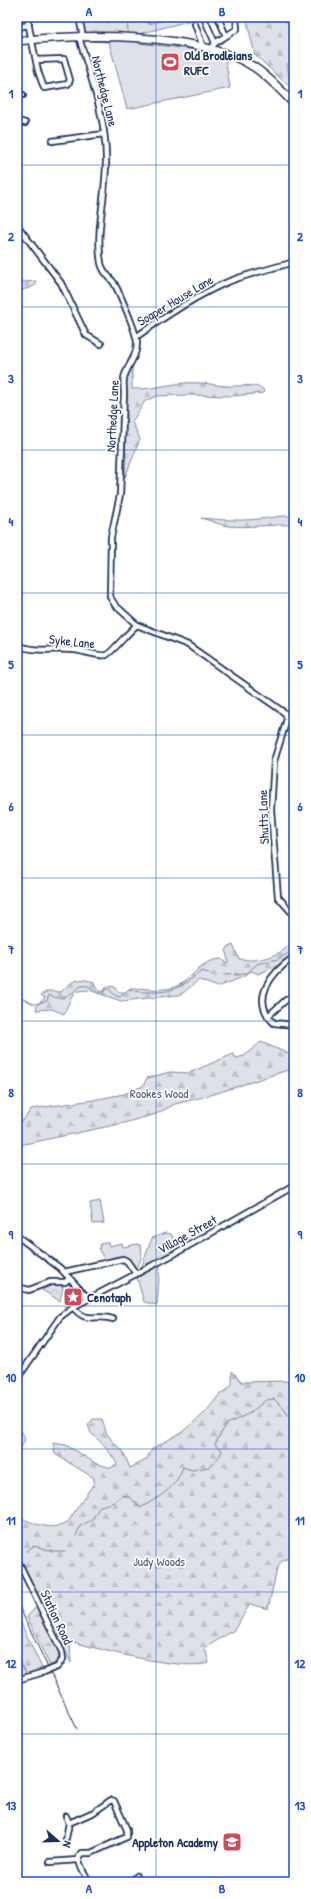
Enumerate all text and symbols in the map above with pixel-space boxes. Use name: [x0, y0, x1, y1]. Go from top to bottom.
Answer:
text: A: [86, 2, 93, 20]
text: B: [219, 2, 226, 20]
place label: Old Brodleians RUFC: [184, 46, 252, 79]
sports icon: Old Brodleians RUFC: [159, 51, 181, 73]
street label: Northedge Lane: [88, 54, 122, 128]
text: 1: [9, 84, 14, 102]
text: 1: [298, 84, 303, 102]
text: 2: [8, 227, 15, 245]
text: 2: [297, 227, 304, 245]
street label: Soaper House Lane: [134, 270, 216, 330]
text: 3: [8, 369, 14, 387]
text: 3: [297, 369, 303, 387]
street label: Northedge Lane: [101, 379, 123, 453]
text: 4: [9, 512, 14, 530]
text: 4: [298, 512, 303, 530]
street label: Syke Lane: [48, 630, 96, 652]
text: 5: [8, 655, 14, 673]
text: 5: [297, 655, 303, 673]
street label: Shutts Lane: [253, 789, 273, 845]
text: 6: [8, 797, 14, 815]
text: 6: [297, 797, 303, 815]
text: 7: [7, 940, 15, 958]
text: 7: [296, 940, 304, 958]
text: 8: [8, 1083, 14, 1101]
text: 8: [297, 1083, 303, 1101]
park label: Rookes Wood: [130, 1084, 188, 1102]
street label: Village Street: [154, 1210, 220, 1258]
text: 9: [9, 1225, 14, 1243]
text: 9: [298, 1225, 303, 1243]
place icon: Cenotaph: [62, 1286, 84, 1308]
place label: Cenotaph: [87, 1288, 132, 1307]
text: 10: [6, 1368, 16, 1386]
text: 10: [295, 1368, 305, 1386]
text: 11: [6, 1511, 16, 1529]
text: 11: [295, 1511, 305, 1529]
park label: Judy Woods: [133, 1552, 185, 1570]
street label: Station Road: [37, 1587, 77, 1647]
text: 12: [6, 1654, 17, 1672]
text: 12: [295, 1654, 306, 1672]
text: 13: [6, 1796, 16, 1814]
text: 13: [295, 1796, 305, 1814]
north arrow: [38, 1821, 78, 1861]
school or university icon: Appleton Academy: [221, 1831, 243, 1853]
place label: Appleton Academy: [132, 1833, 218, 1852]
text: N: [60, 1839, 75, 1850]
text: A: [86, 1879, 93, 1897]
text: B: [219, 1879, 226, 1897]

